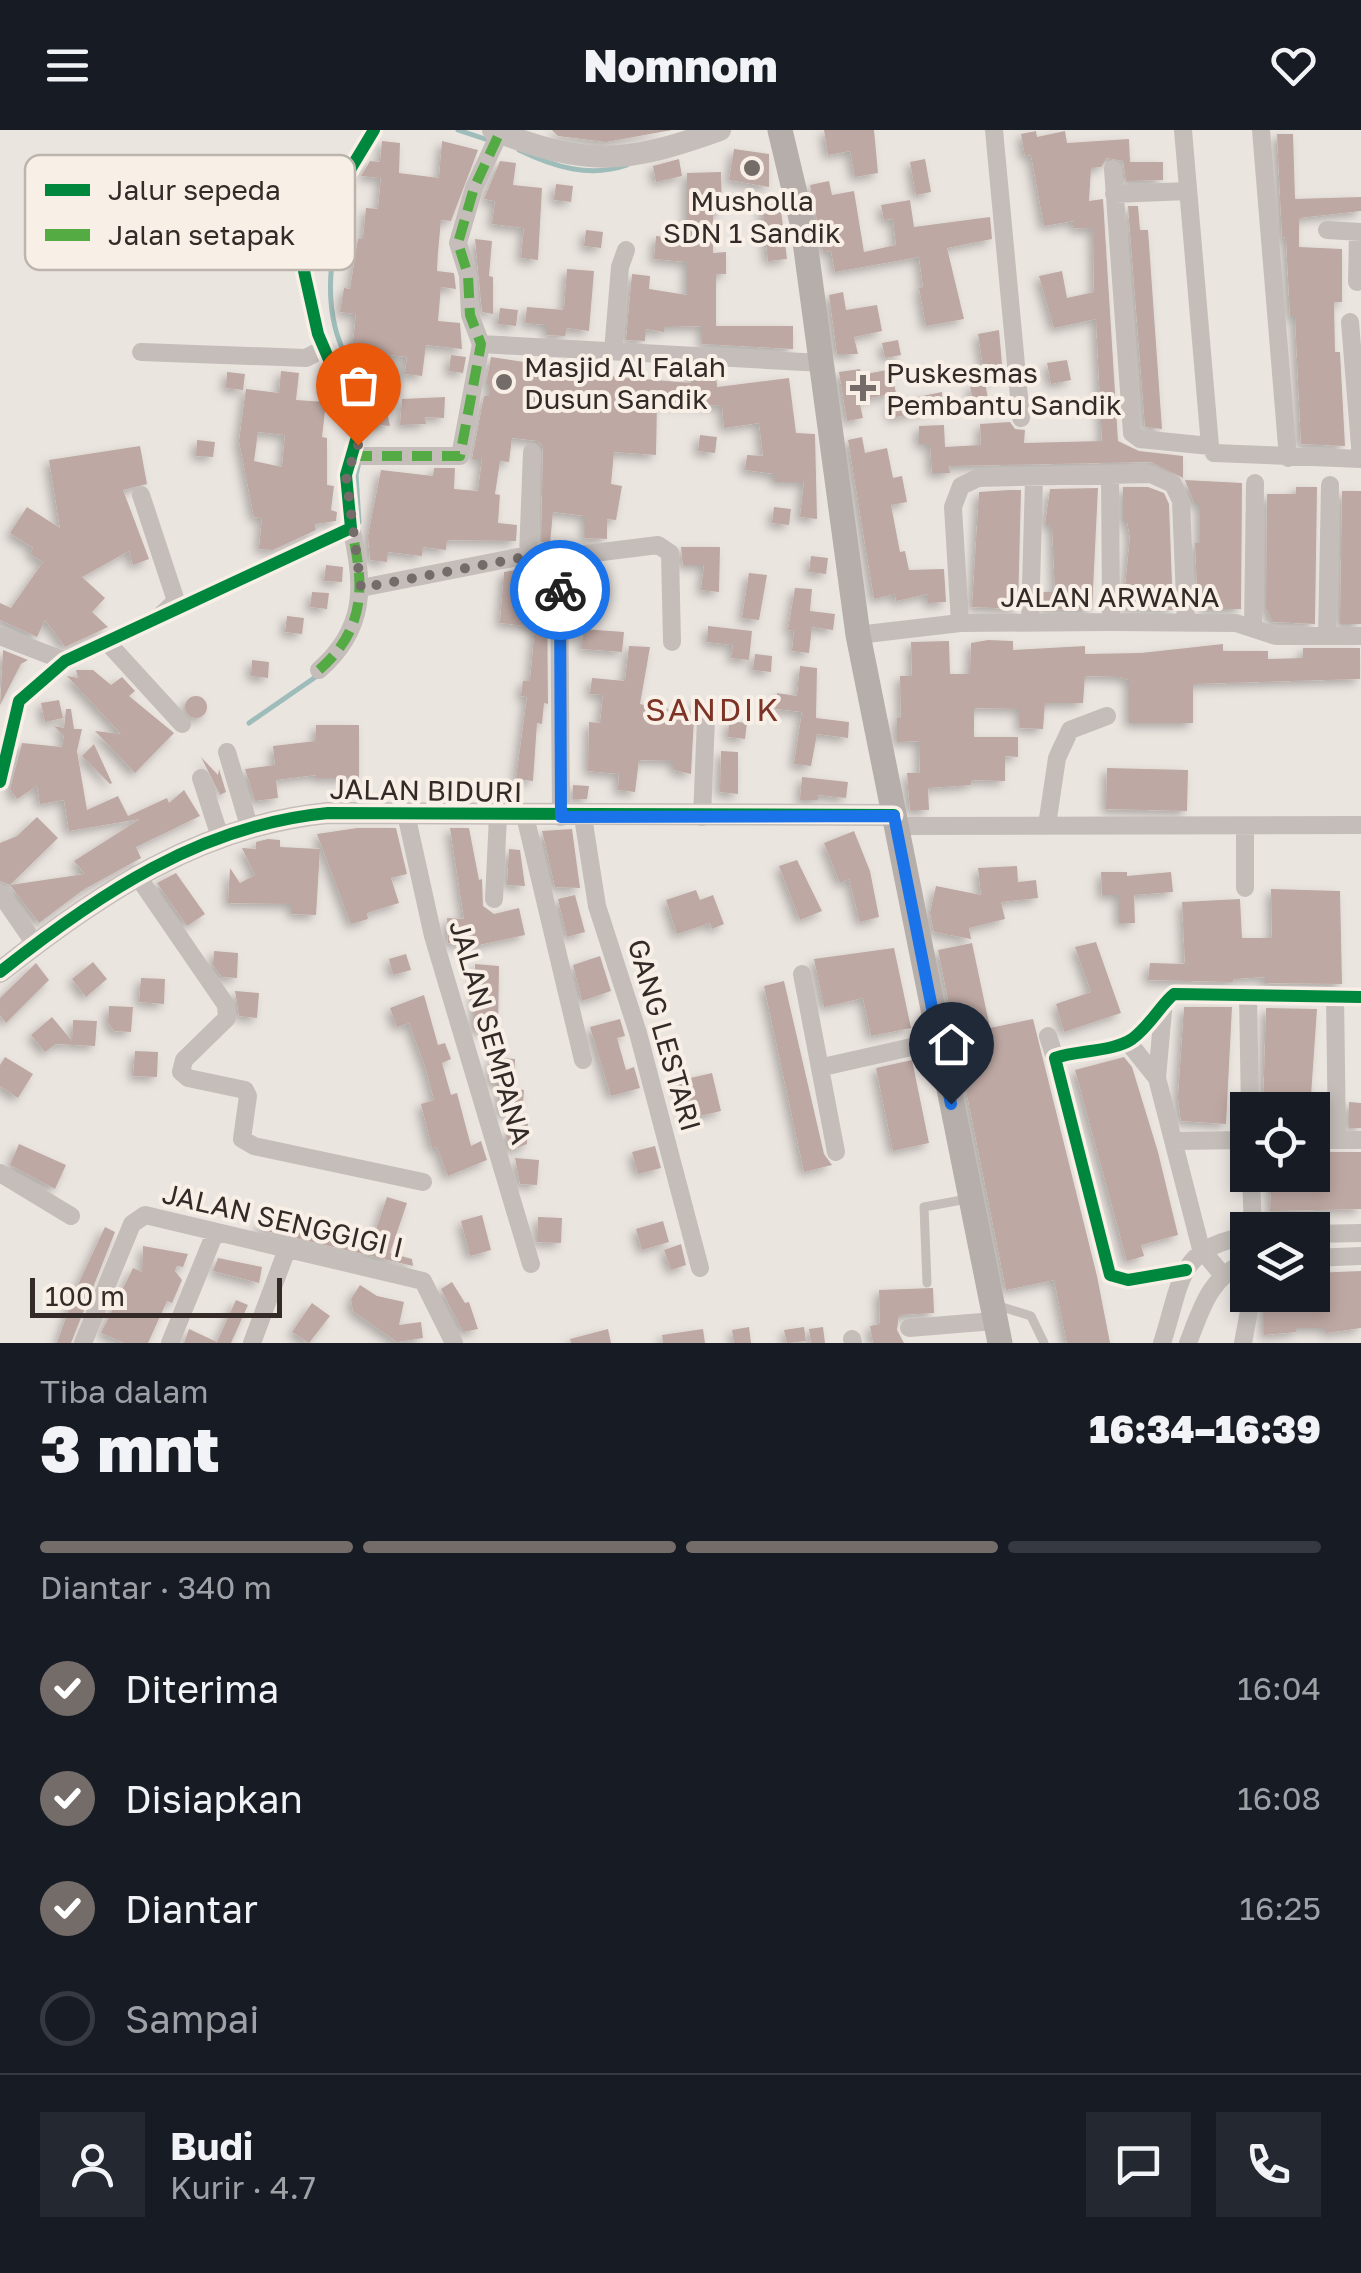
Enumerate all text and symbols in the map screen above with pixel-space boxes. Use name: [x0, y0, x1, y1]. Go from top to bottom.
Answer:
icon: menu: [40, 38, 95, 93]
text: Nomnom: [583, 38, 778, 92]
icon: heart: [1266, 38, 1321, 93]
legend: [25, 155, 355, 270]
marker: Musholla SDN 1 Sandik: [741, 157, 763, 179]
text: Jalur sepeda: [108, 173, 281, 206]
place label: Musholla SDN 1 Sandik: [663, 184, 841, 249]
text: Jalan setapak: [108, 218, 296, 251]
pin: [316, 343, 401, 446]
place label: Masjid Al Falah Dusun Sandik: [524, 350, 726, 415]
place label: Puskesmas Pembantu Sandik: [886, 356, 1122, 421]
icon: bag: [331, 358, 386, 413]
marker: Masjid Al Falah Dusun Sandik: [493, 371, 515, 393]
marker: Puskesmas Pembantu Sandik: [850, 375, 876, 401]
courier: [510, 540, 610, 640]
icon: bike: [533, 563, 588, 618]
street label: JALAN ARWANA: [1000, 580, 1220, 613]
district label: SANDIK: [645, 690, 781, 728]
street label: JALAN BIDURI: [329, 772, 523, 808]
street label: JALAN SEMPANA: [443, 916, 539, 1148]
street label: GANG LESTARI: [622, 935, 708, 1135]
pin: [909, 1002, 994, 1105]
icon: home: [924, 1017, 979, 1072]
map controls: [1230, 1092, 1330, 1312]
button: locate: [1230, 1092, 1330, 1192]
street label: JALAN SENGGIGI I: [159, 1176, 407, 1264]
button: layers: [1230, 1212, 1330, 1312]
scale bar: [30, 1273, 282, 1318]
text: 100 m: [45, 1279, 125, 1312]
text: Tiba dalam: [40, 1372, 209, 1410]
text: 16:34–16:39: [1089, 1406, 1321, 1451]
text: 3 mnt: [40, 1408, 220, 1486]
text: Diantar · 340 m: [40, 1568, 272, 1606]
icon: check: [40, 1661, 95, 1716]
text: Diterima: [125, 1666, 279, 1711]
text: 16:04: [1237, 1669, 1321, 1707]
icon: check: [40, 1771, 95, 1826]
text: Disiapkan: [125, 1776, 303, 1821]
text: 16:08: [1237, 1779, 1321, 1817]
icon: check: [40, 1881, 95, 1936]
text: Diantar: [125, 1886, 258, 1931]
text: 16:25: [1239, 1889, 1321, 1927]
text: Sampai: [125, 1996, 259, 2041]
button: person: [40, 2112, 145, 2217]
button: chat: [1086, 2112, 1191, 2217]
button: phone: [1216, 2112, 1321, 2217]
text: Budi: [170, 2123, 253, 2168]
text: Kurir · 4.7: [170, 2168, 316, 2206]

